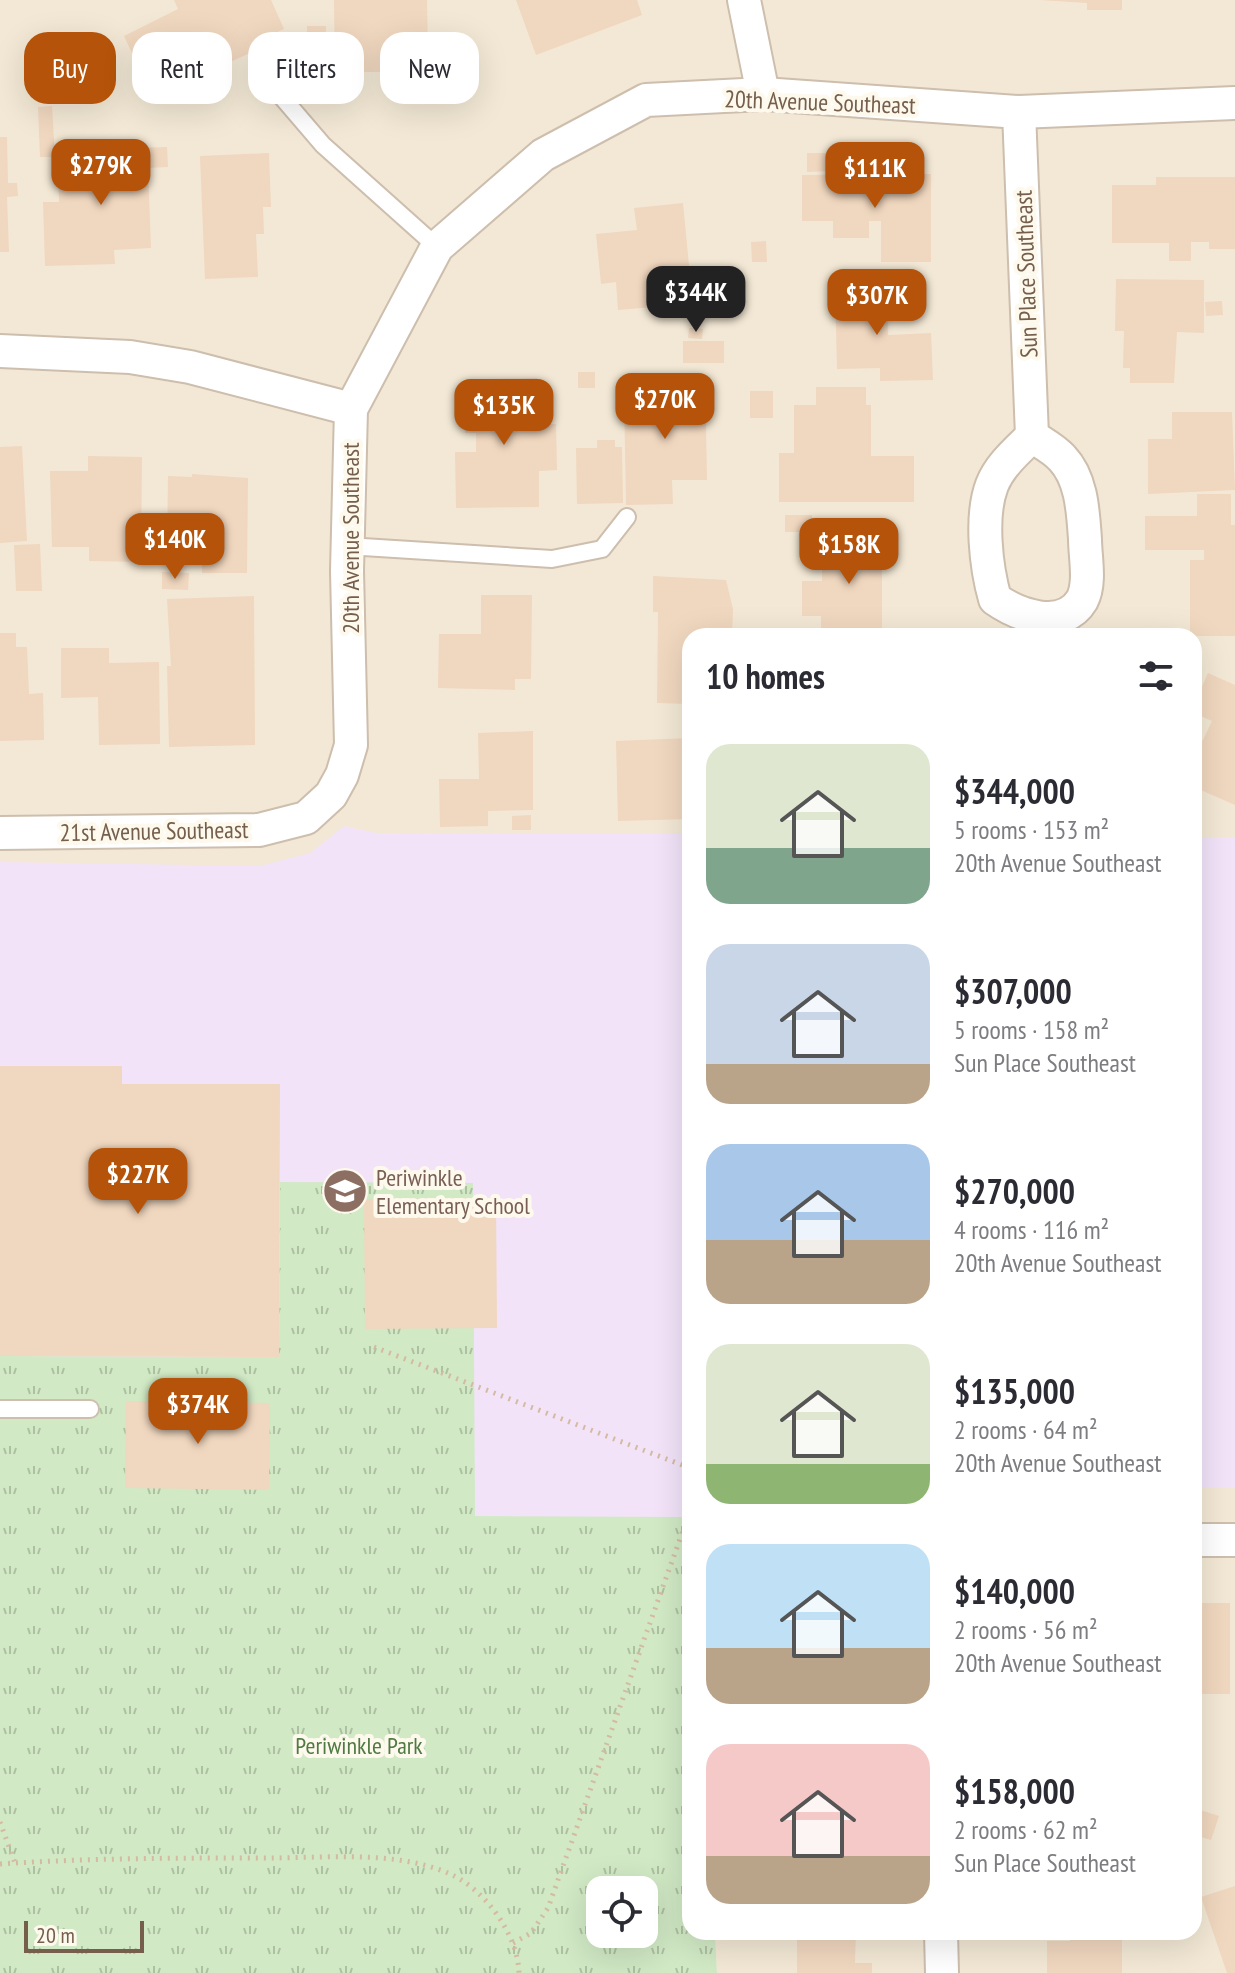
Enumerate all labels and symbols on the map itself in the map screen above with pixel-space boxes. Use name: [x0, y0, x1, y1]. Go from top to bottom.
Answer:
street label: 20th Avenue Southeast: [724, 83, 917, 121]
pin: $279K: [45, 139, 157, 207]
pin: $111K: [819, 142, 931, 210]
street label: Sun Place Southeast: [1008, 189, 1044, 358]
pin: $344K: [640, 266, 752, 334]
pin: $307K: [821, 269, 933, 337]
pin: $270K: [609, 373, 721, 441]
pin: $135K: [448, 379, 560, 447]
street label: 20th Avenue Southeast: [335, 442, 366, 634]
pin: $140K: [119, 513, 231, 581]
pin: $158K: [793, 518, 905, 586]
street label: 21st Avenue Southeast: [59, 814, 249, 848]
pin: $227K: [82, 1148, 194, 1216]
place label: Periwinkle Elementary School: [376, 1162, 530, 1221]
school or university icon: Periwinkle Elementary School: [321, 1167, 369, 1215]
pin: $374K: [142, 1378, 254, 1446]
park label: Periwinkle Park: [295, 1730, 423, 1761]
scale bar: [24, 1917, 144, 1953]

